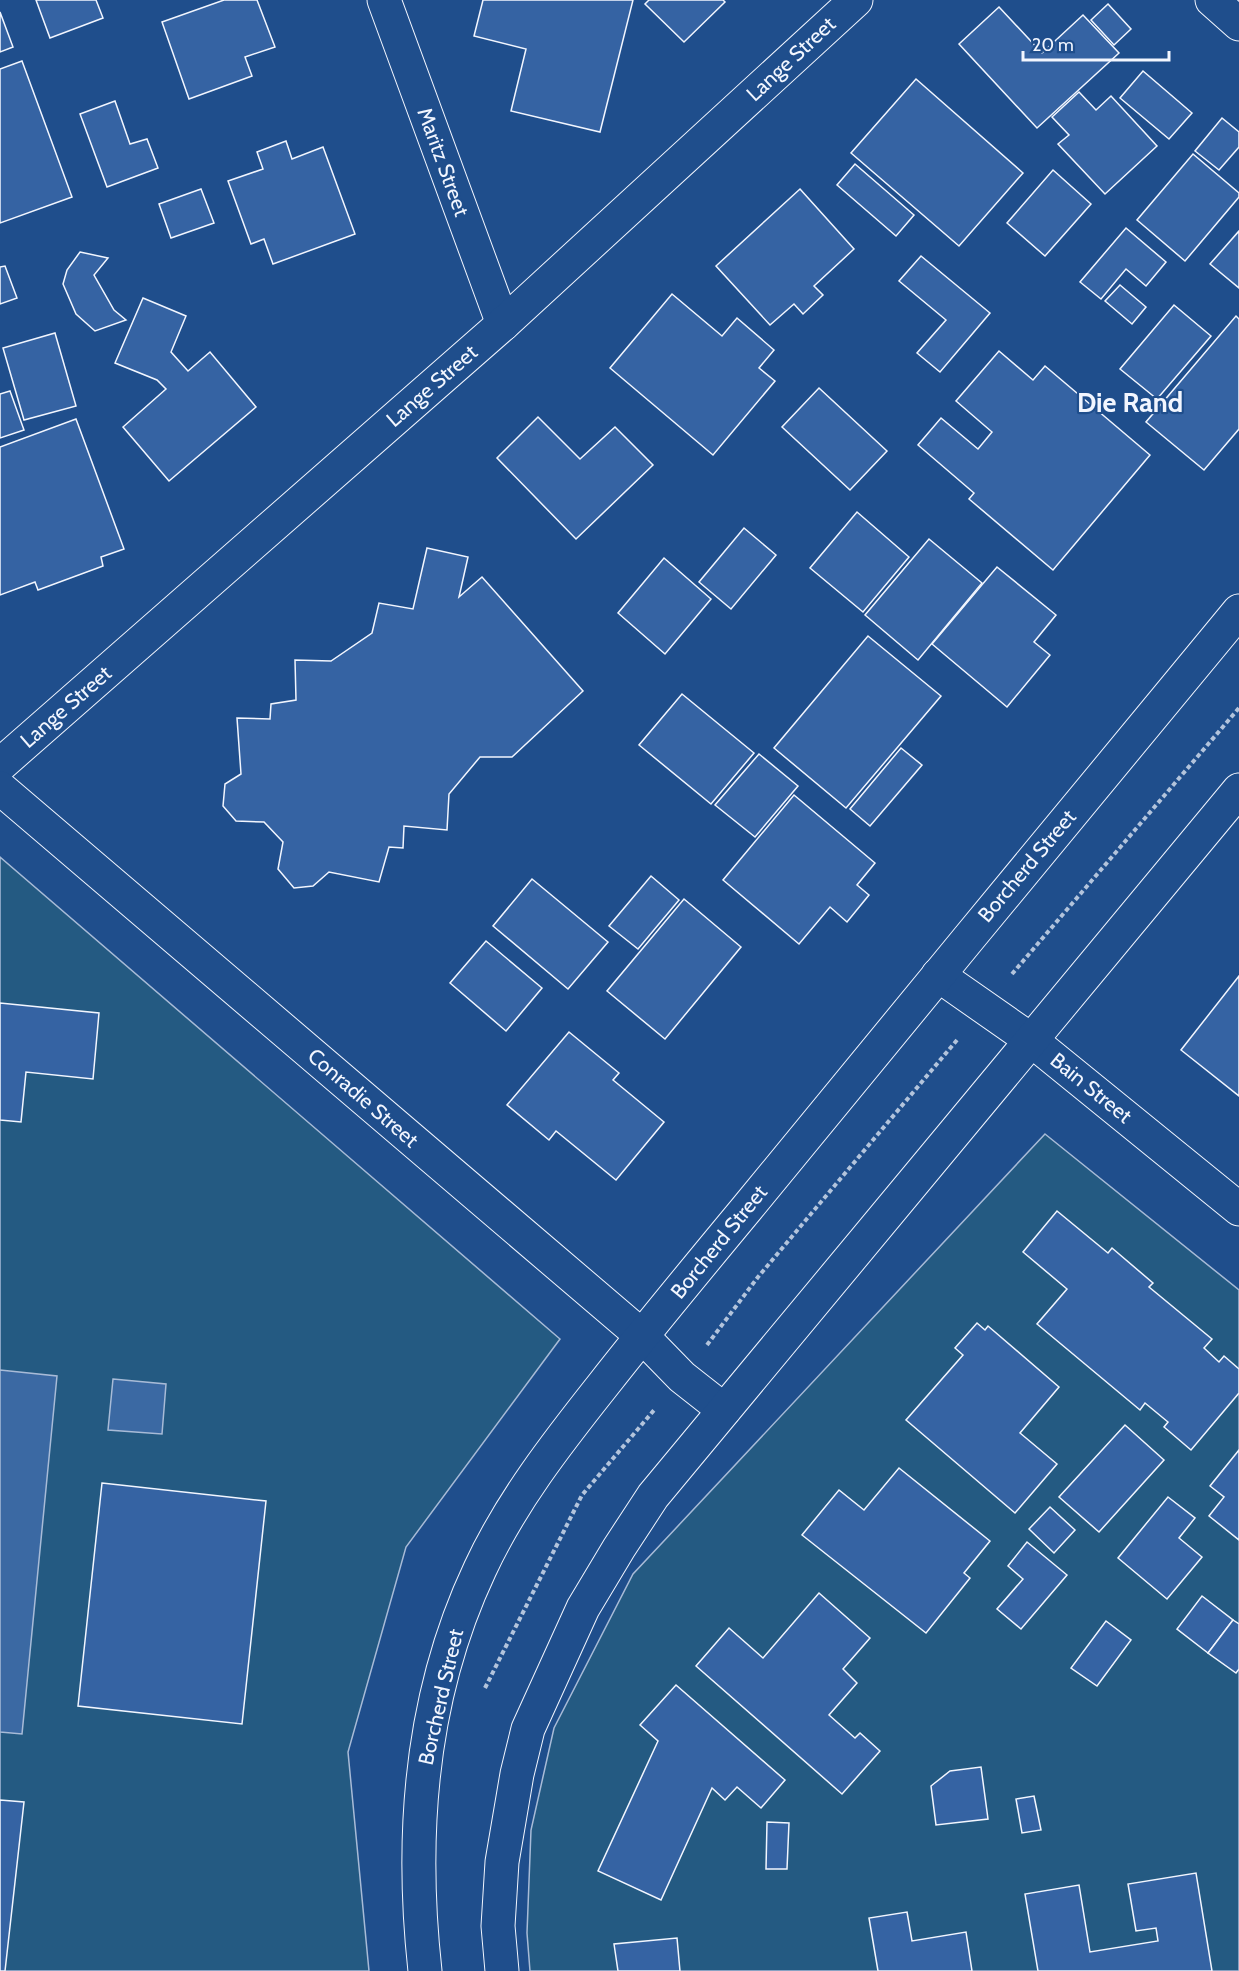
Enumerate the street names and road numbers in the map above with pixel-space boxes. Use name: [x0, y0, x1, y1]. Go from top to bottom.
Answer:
street label: Lange Street: [741, 11, 840, 106]
street label: Maritz Street: [412, 104, 475, 220]
street label: Lange Street: [381, 339, 482, 432]
street label: Lange Street: [15, 660, 116, 753]
street label: Borcherd Street: [972, 804, 1081, 927]
street label: Conradie Street: [303, 1043, 424, 1152]
street label: Bain Street: [1046, 1047, 1137, 1128]
street label: Borcherd Street: [665, 1180, 772, 1304]
street label: Borcherd Street: [413, 1626, 468, 1767]

